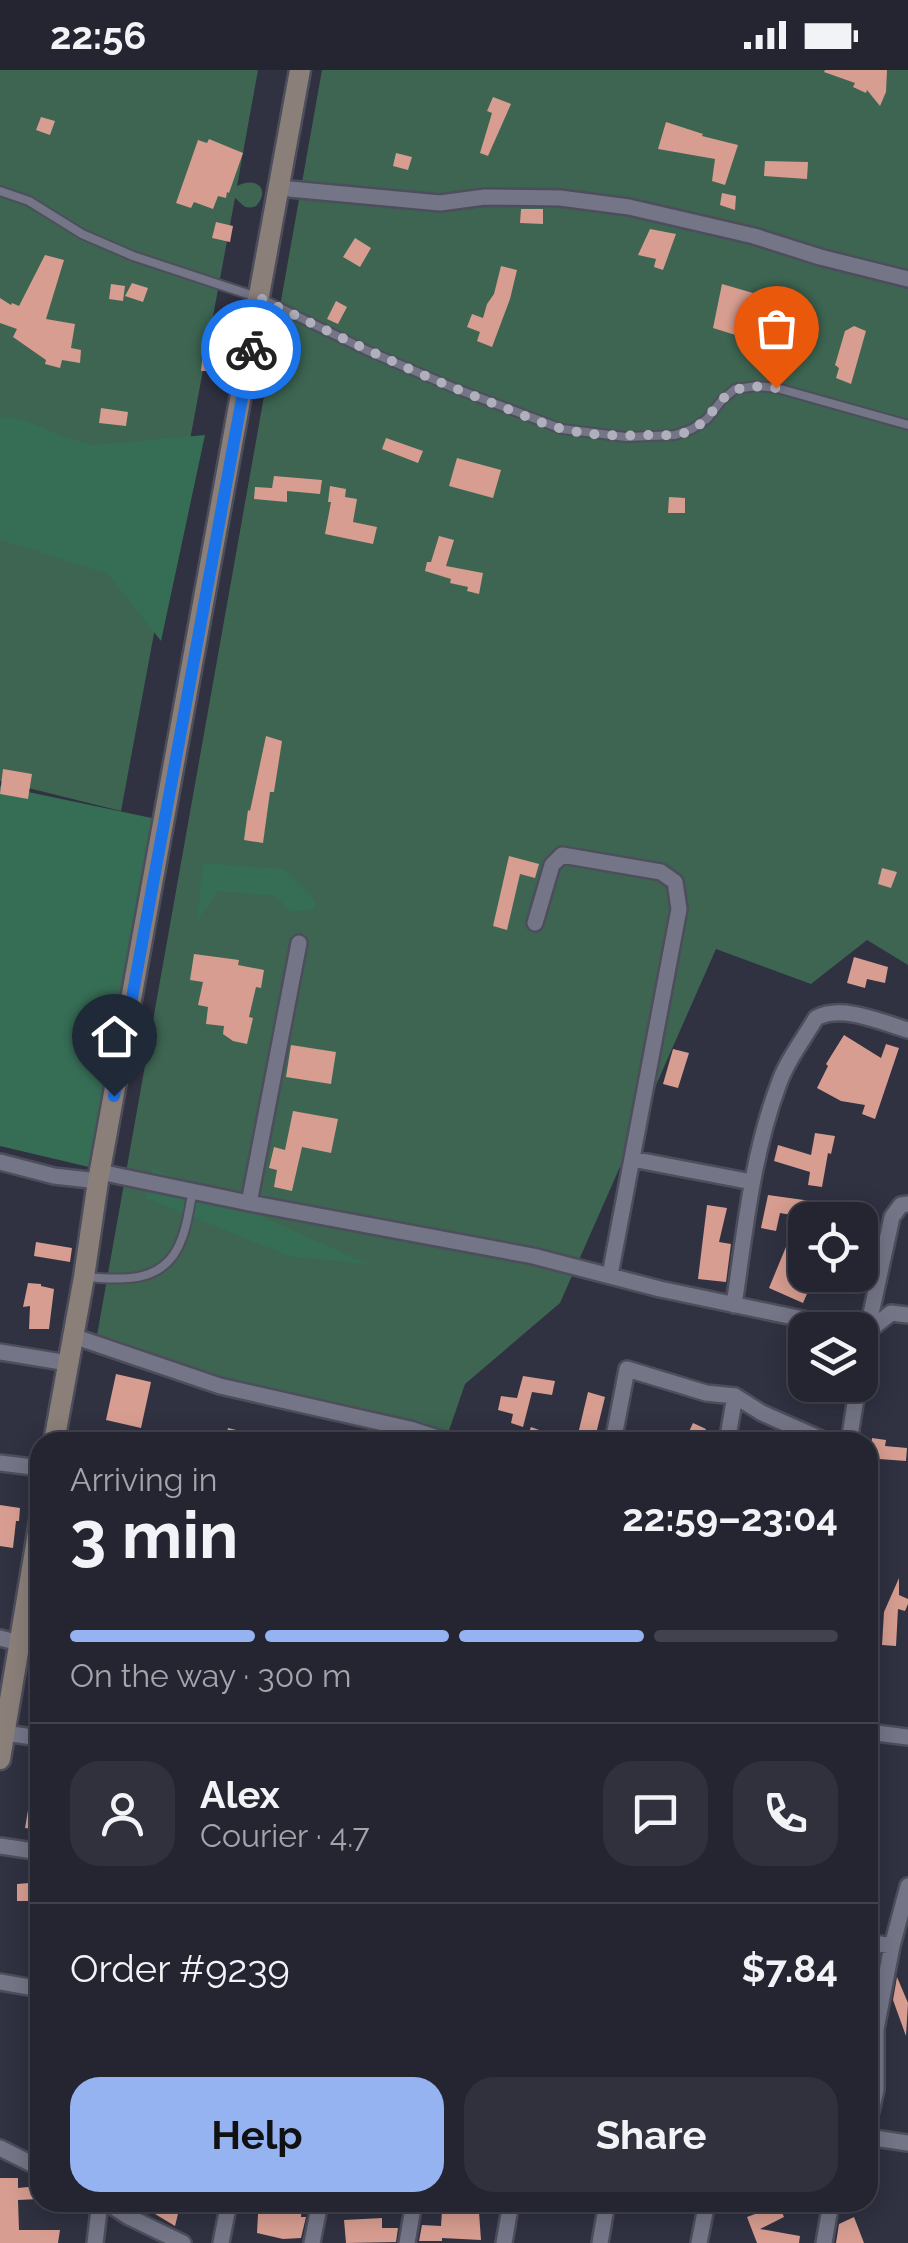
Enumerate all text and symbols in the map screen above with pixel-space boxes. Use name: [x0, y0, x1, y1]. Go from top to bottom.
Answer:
text: 22:56: [50, 13, 146, 58]
pin: [734, 286, 819, 389]
courier: [201, 299, 301, 399]
icon: bag: [749, 301, 804, 356]
icon: bike: [224, 322, 279, 377]
pin: [72, 994, 157, 1097]
icon: home: [87, 1009, 142, 1064]
map controls: [788, 1202, 878, 1402]
button: locate: [788, 1202, 878, 1292]
button: layers: [788, 1312, 878, 1402]
text: Arriving in: [70, 1461, 217, 1498]
text: 22:59–23:04: [622, 1495, 838, 1540]
text: 3 min: [70, 1497, 238, 1573]
text: On the way · 300 m: [70, 1657, 351, 1694]
button: person: [70, 1761, 175, 1866]
button: chat: [603, 1761, 708, 1866]
button: phone: [733, 1761, 838, 1866]
text: Alex: [200, 1772, 280, 1817]
text: Courier · 4.7: [200, 1817, 370, 1854]
text: Order #9239: [70, 1946, 290, 1991]
text: $7.84: [741, 1946, 838, 1991]
button: Help: [70, 2077, 444, 2192]
button: Share: [464, 2077, 838, 2192]

